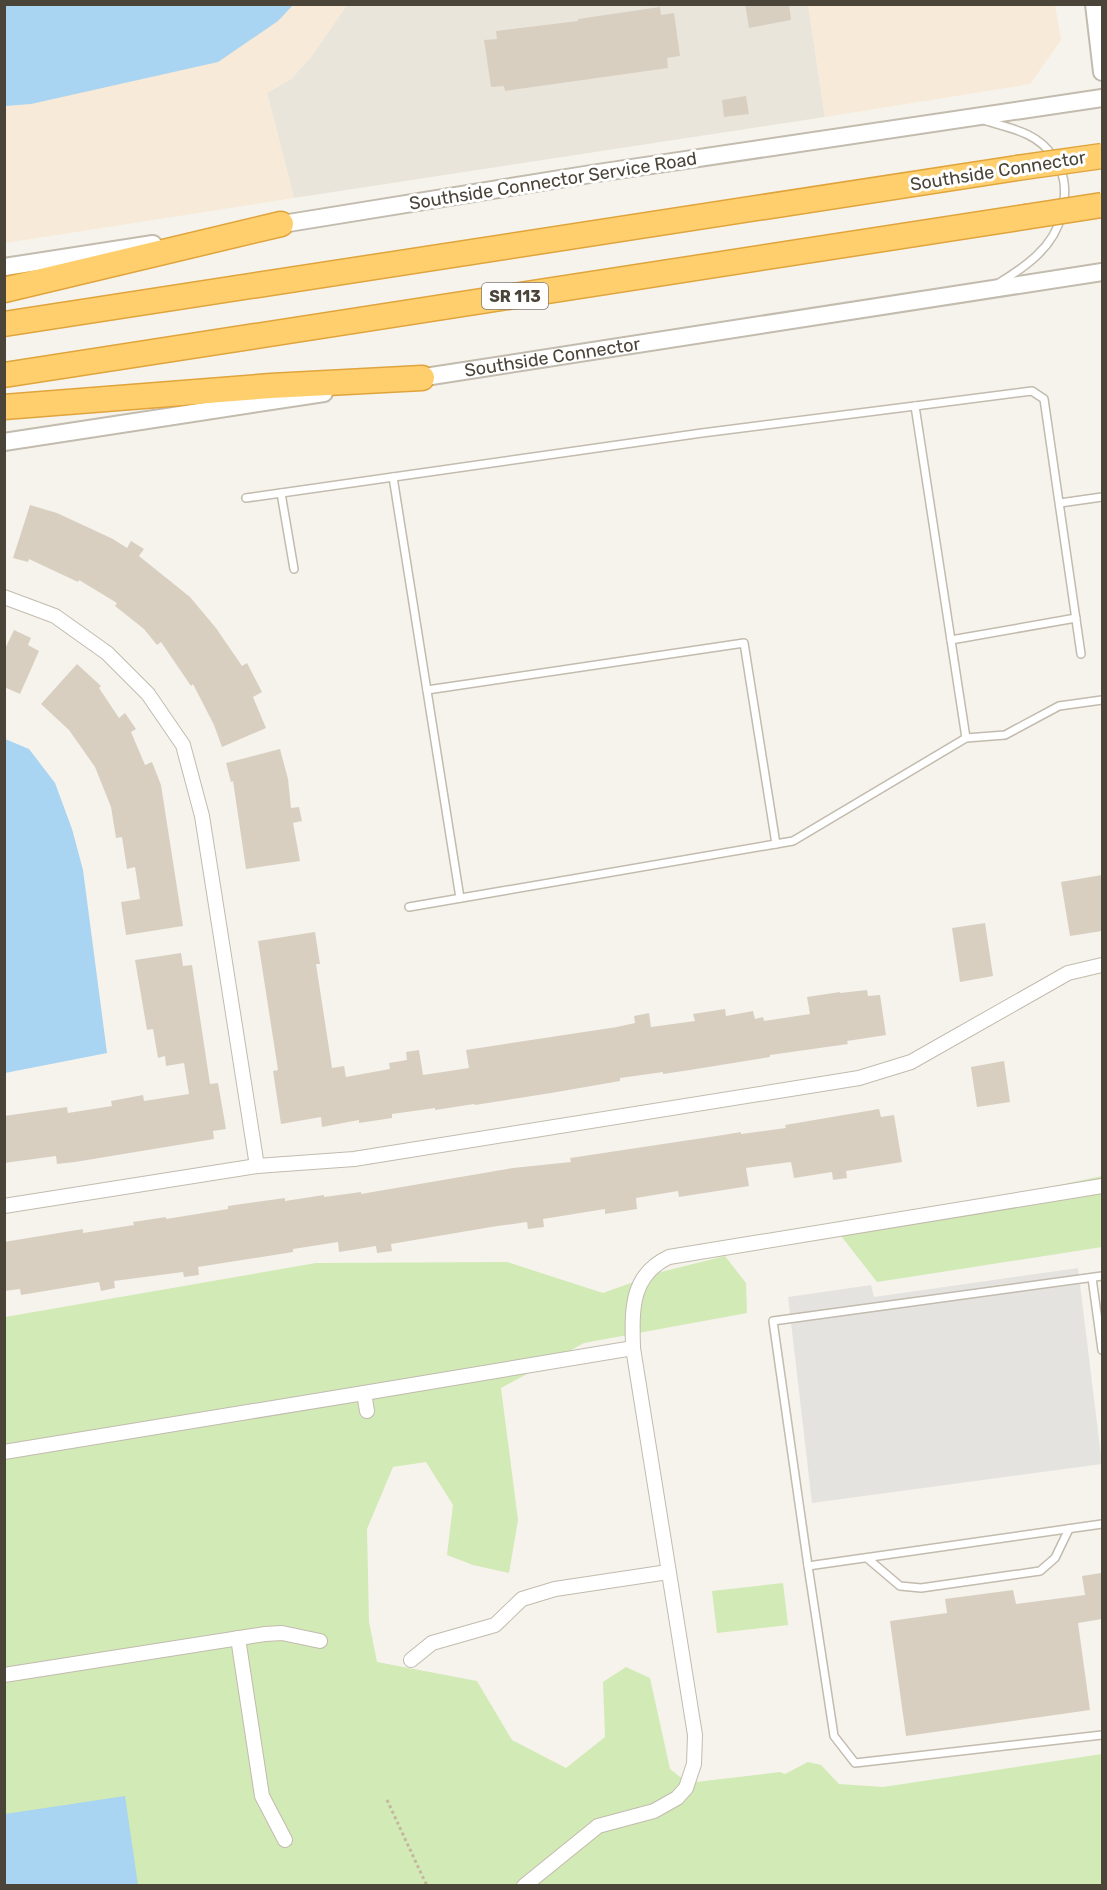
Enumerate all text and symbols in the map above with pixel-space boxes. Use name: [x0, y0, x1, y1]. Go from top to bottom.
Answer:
street label: Southside Connector: [909, 146, 1088, 196]
street label: Southside Connector Service Road: [408, 147, 698, 215]
road number: SR 113: [482, 283, 548, 309]
street label: Southside Connector: [463, 333, 642, 382]

